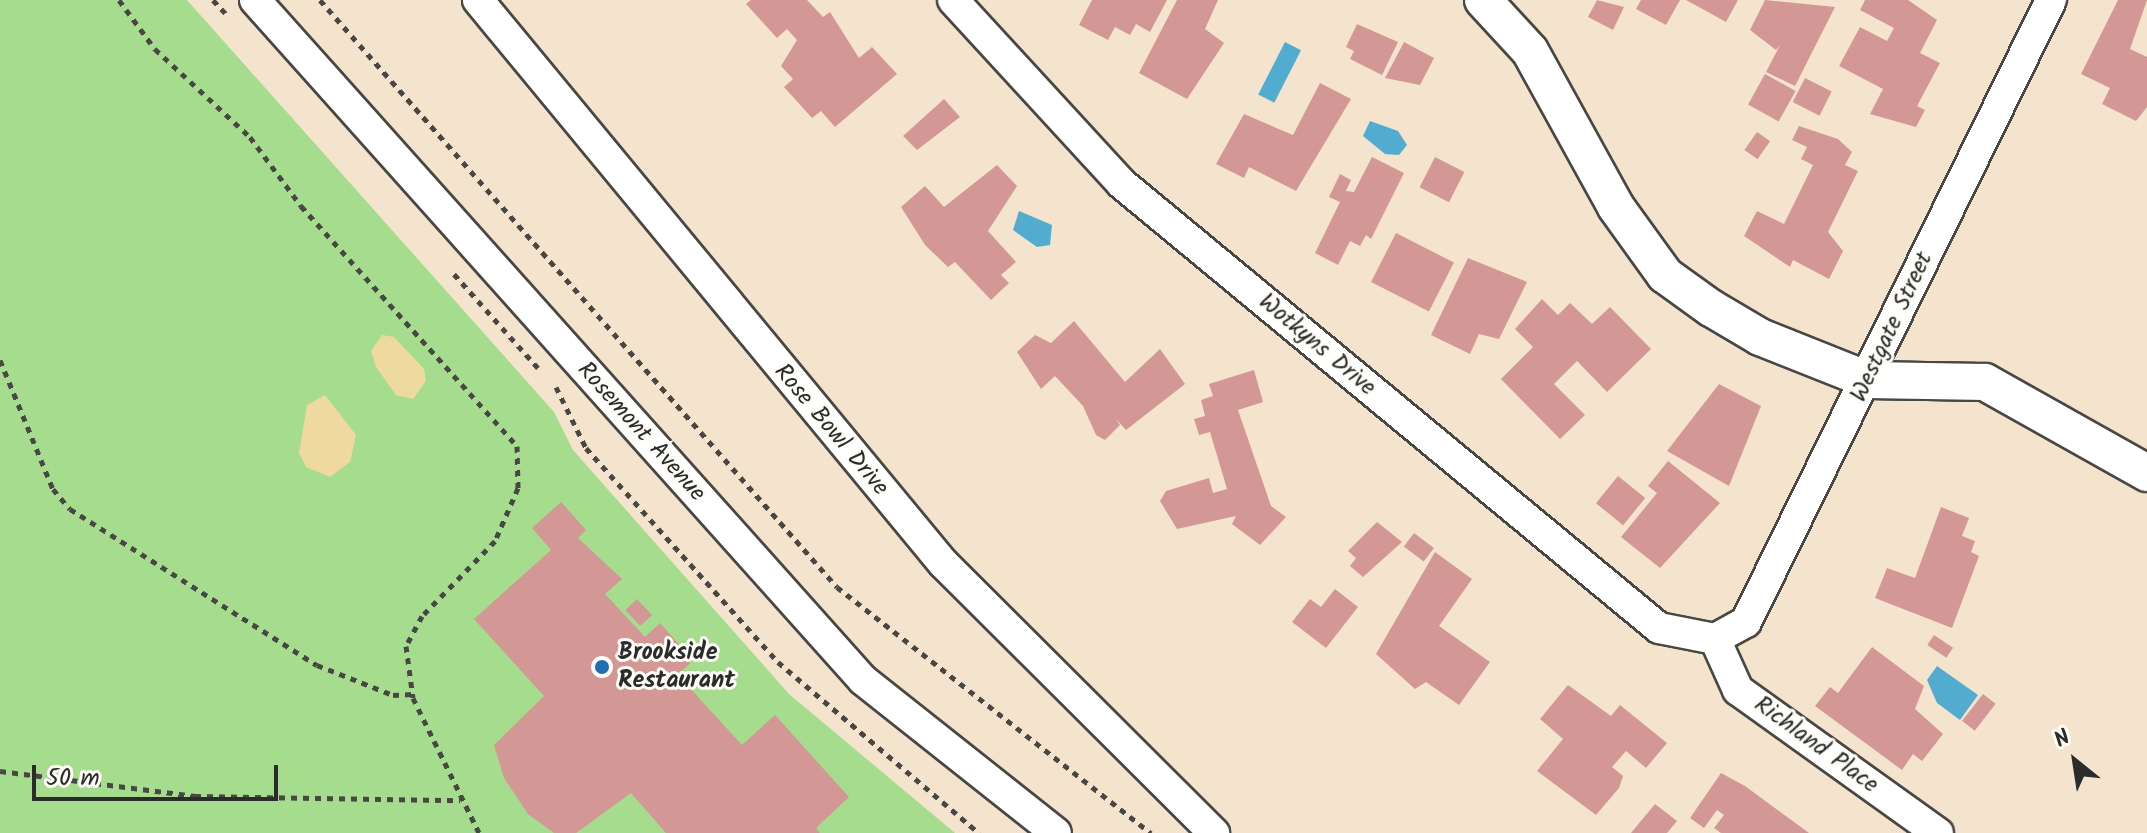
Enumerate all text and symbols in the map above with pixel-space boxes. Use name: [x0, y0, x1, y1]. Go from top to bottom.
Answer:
street label: Westgate Street: [1845, 247, 1939, 407]
street label: Wotkyns Drive: [1253, 288, 1381, 402]
street label: Rosemont Avenue: [571, 356, 711, 508]
street label: Rose Bowl Drive: [767, 358, 895, 502]
place label: Brookside Restaurant: [618, 639, 735, 695]
marker: Brookside Restaurant: [593, 658, 611, 676]
street label: Richland Place: [1748, 690, 1884, 800]
north arrow: [2035, 721, 2115, 801]
text: N: [2048, 721, 2078, 758]
scale bar: [36, 749, 282, 799]
text: 50 m: [46, 759, 100, 798]

